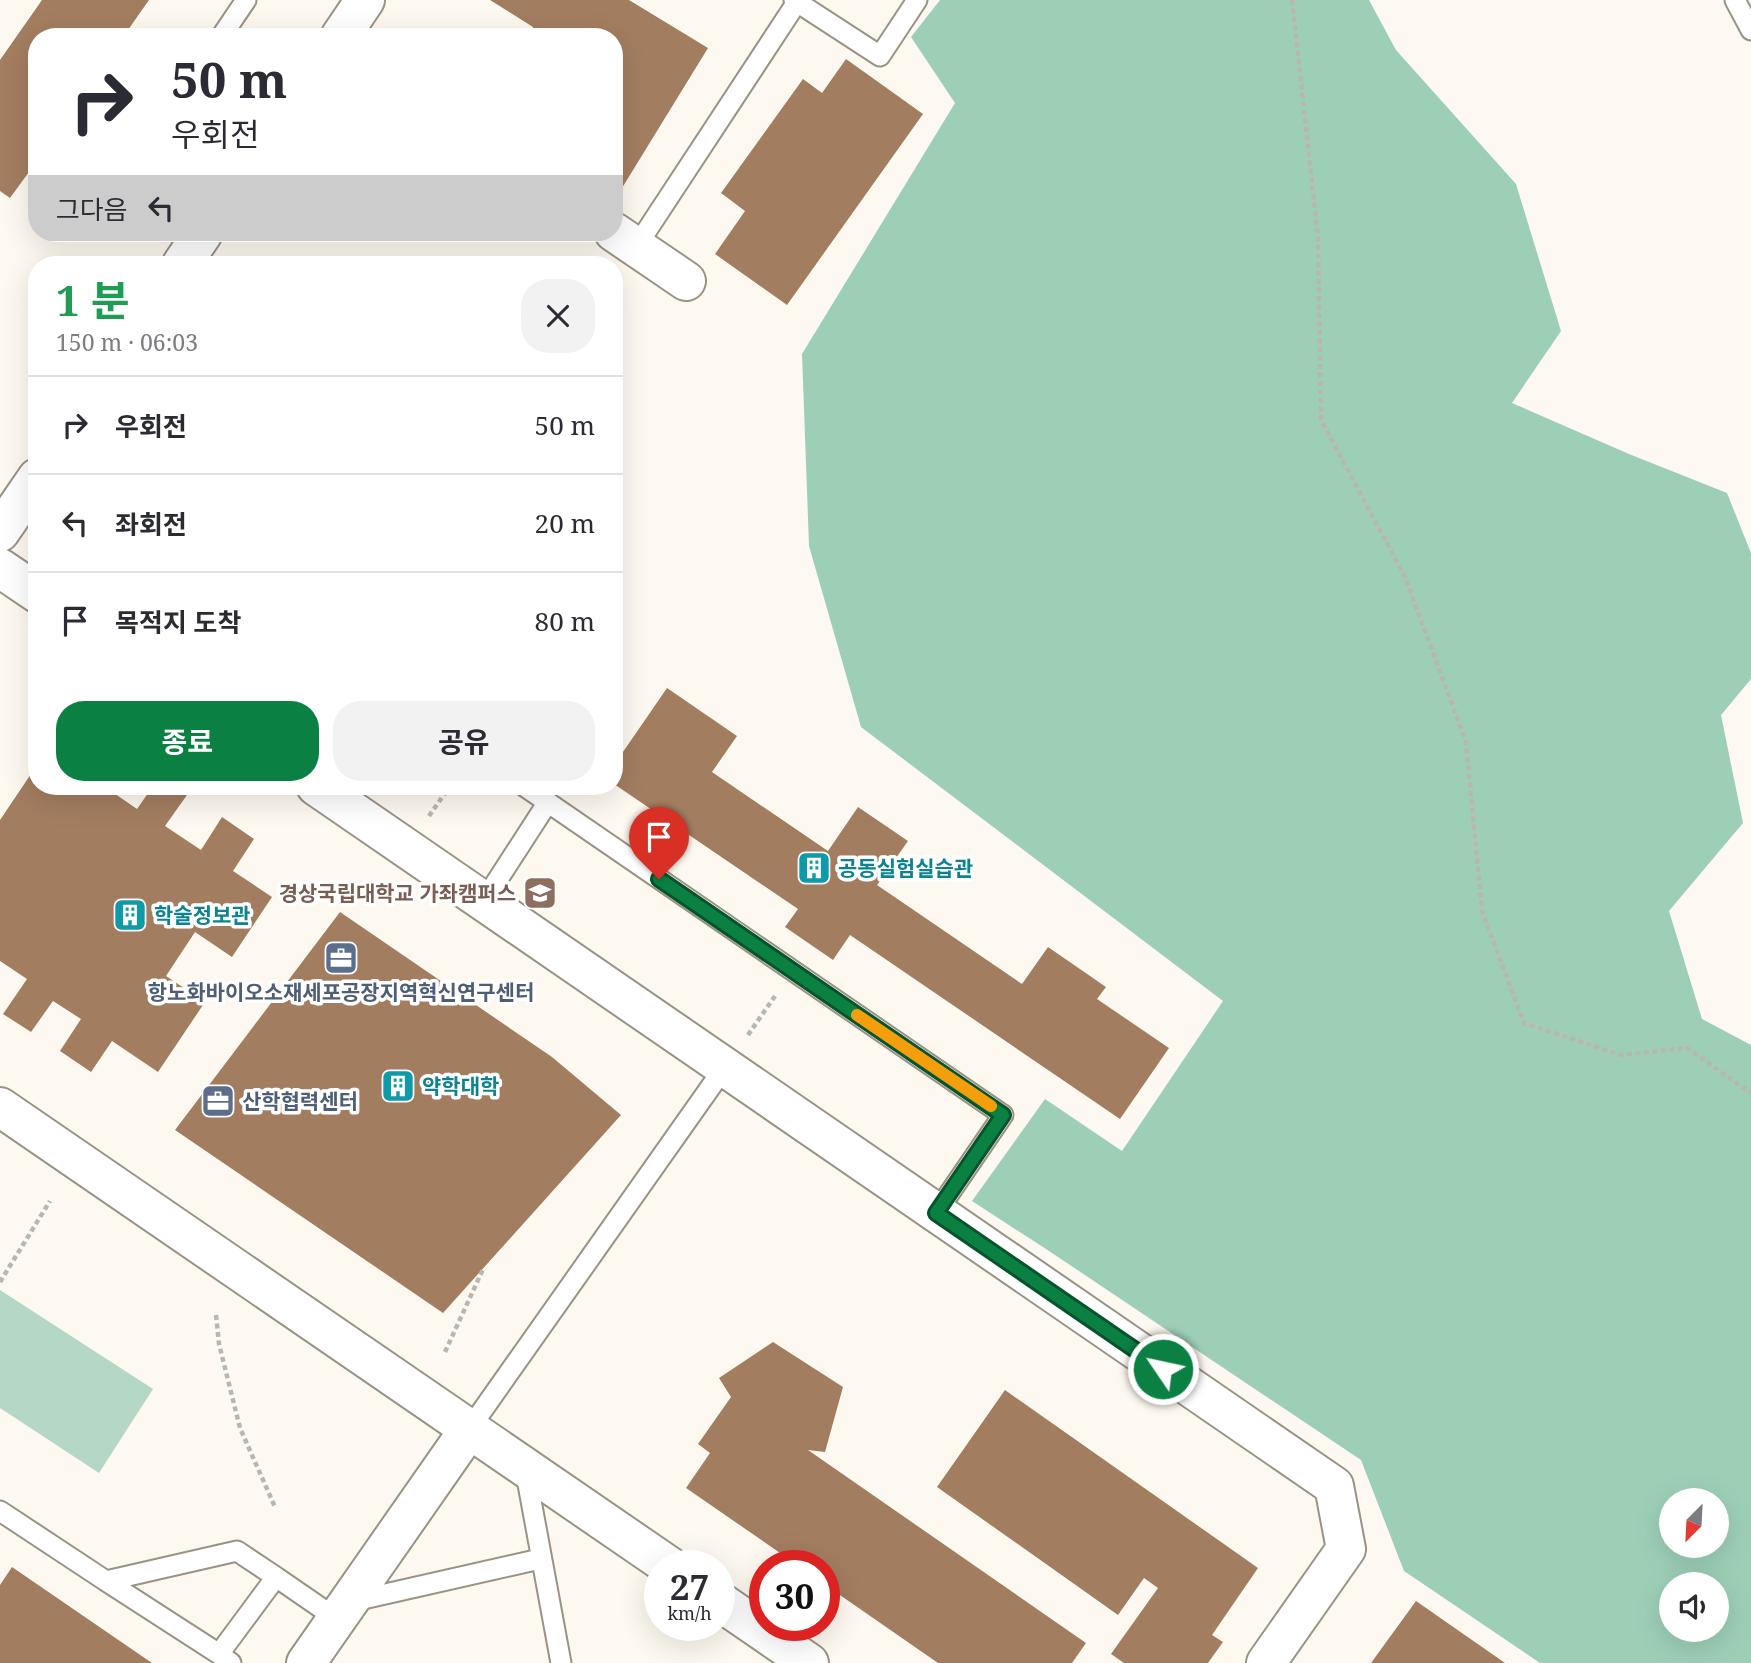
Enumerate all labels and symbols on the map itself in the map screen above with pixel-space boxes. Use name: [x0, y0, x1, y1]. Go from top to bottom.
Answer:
pin: [629, 807, 689, 879]
building icon: 공동실험실습관: [795, 849, 833, 887]
place label: 공동실험실습관: [838, 854, 973, 882]
school or university icon: 경상국립대학교 가좌캠퍼스: [521, 874, 559, 912]
place label: 경상국립대학교 가좌캠퍼스: [279, 879, 516, 907]
building icon: 학술정보관: [111, 896, 149, 934]
place label: 학술정보관: [154, 901, 251, 929]
office icon: 항노화바이오소재세포공장지역혁신연구센터: [322, 939, 360, 977]
place label: 항노화바이오소재세포공장지역혁신연구센터: [148, 978, 534, 1006]
building icon: 약학대학: [379, 1067, 417, 1105]
place label: 약학대학: [422, 1072, 499, 1100]
office icon: 산학협력센터: [199, 1082, 237, 1120]
place label: 산학협력센터: [242, 1087, 358, 1115]
position arrow: [1126, 1332, 1200, 1406]
north arrow: [1659, 1488, 1729, 1558]
speed limit sign: 30: [749, 1550, 840, 1641]

